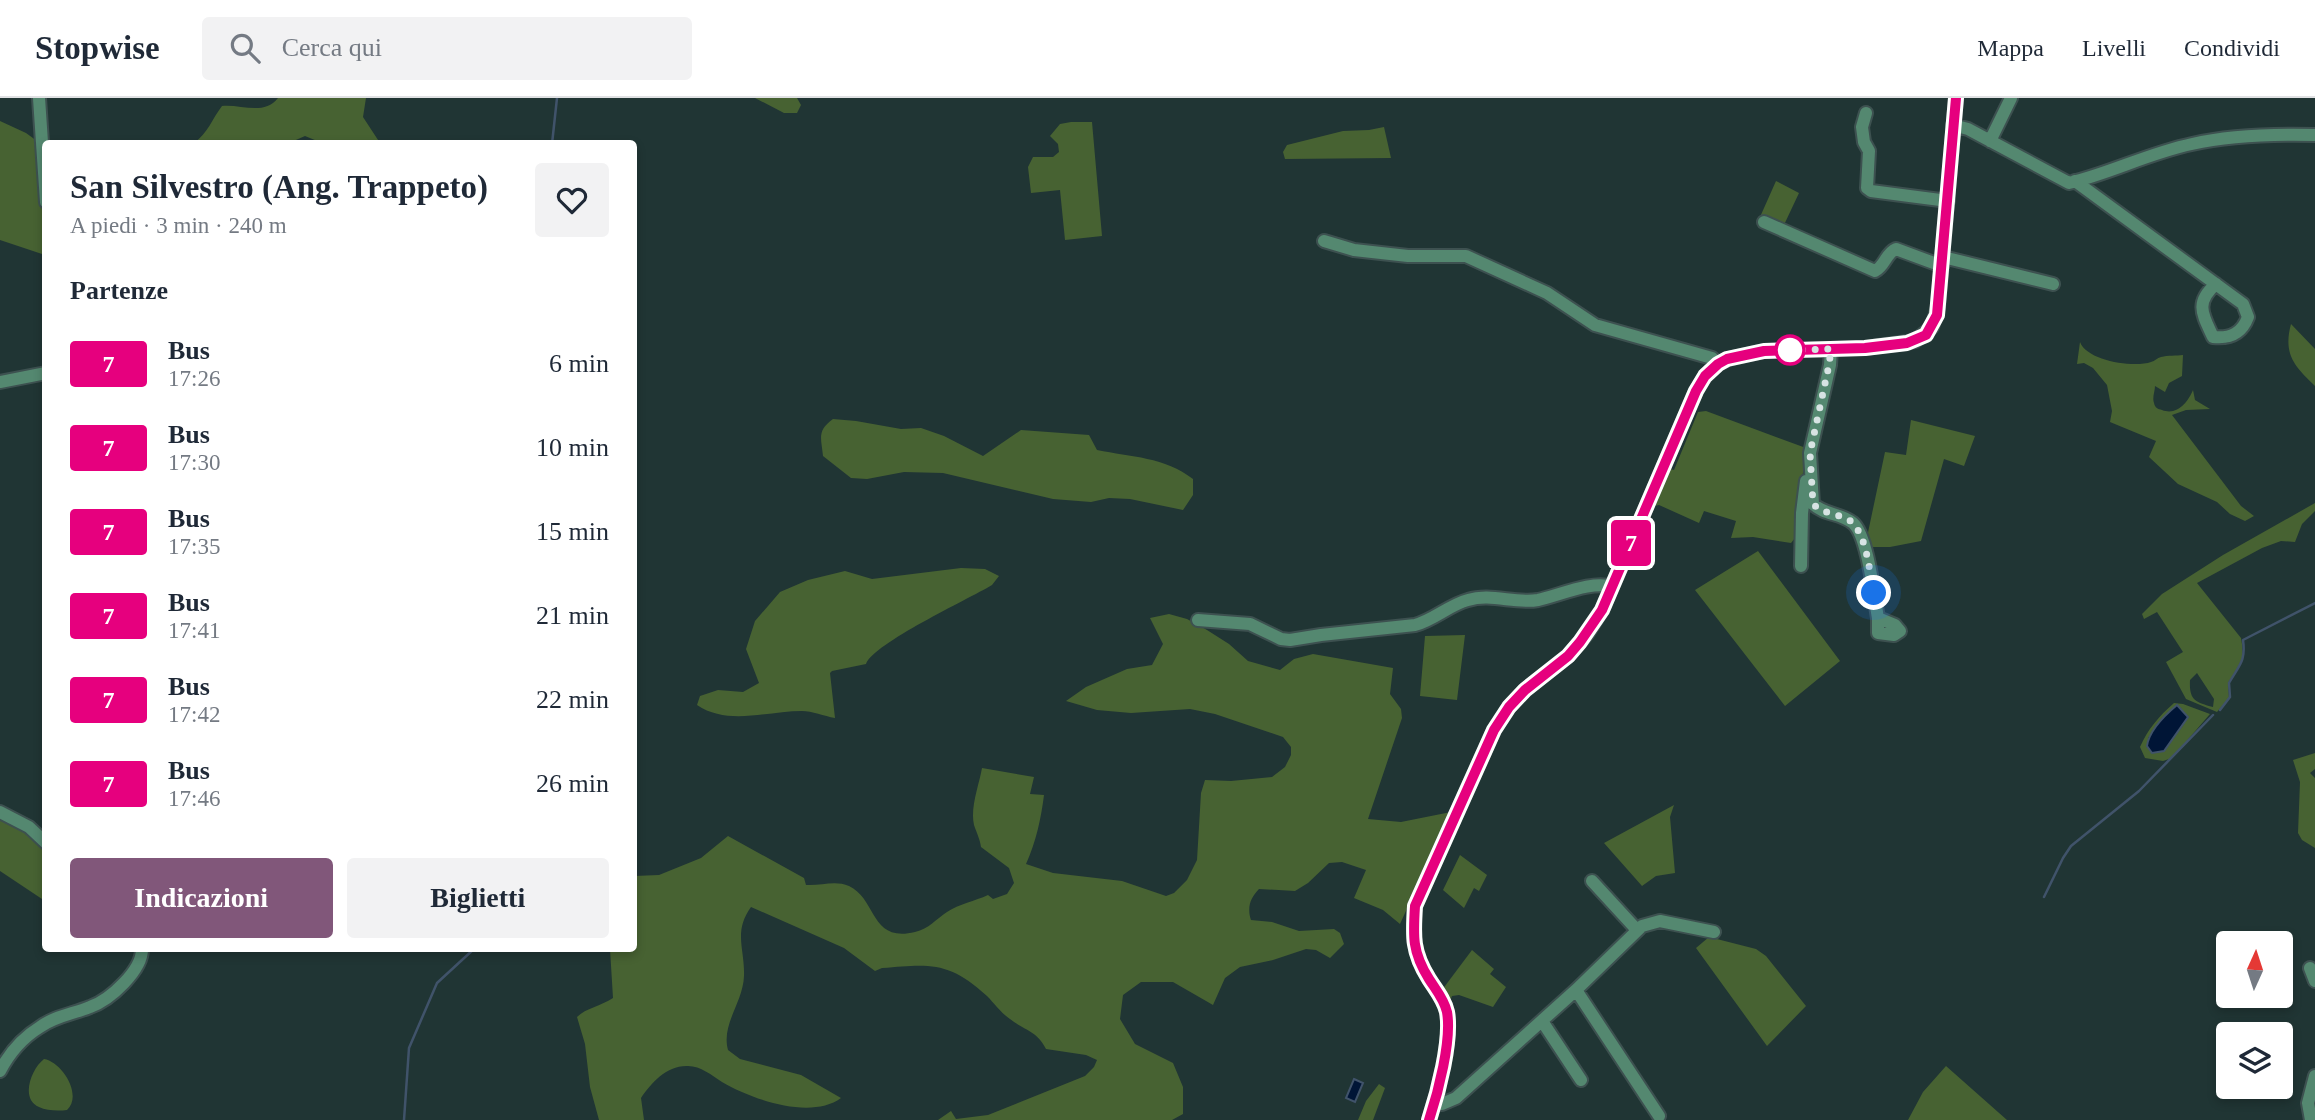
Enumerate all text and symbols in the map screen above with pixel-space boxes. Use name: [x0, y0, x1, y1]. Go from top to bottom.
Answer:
search box: [202, 17, 692, 80]
icon: search: [226, 29, 264, 67]
text: Stopwise: [35, 30, 160, 66]
text: Cerca qui: [282, 33, 382, 62]
text: Mappa: [1977, 35, 2044, 61]
text: Livelli: [2082, 35, 2146, 61]
text: Condividi: [2184, 35, 2280, 61]
button: heart: [535, 163, 609, 237]
text: San Silvestro (Ang. Trappeto): [70, 169, 488, 205]
text: A piedi · 3 min · 240 m: [70, 213, 287, 238]
text: Partenze: [70, 276, 168, 305]
unlabelled marker: [1775, 335, 1805, 365]
text: Bus: [168, 336, 210, 365]
text: 6 min: [549, 349, 609, 378]
text: 7: [103, 351, 115, 377]
text: 17:26: [168, 366, 220, 391]
text: Bus: [168, 420, 210, 449]
text: 10 min: [536, 433, 609, 462]
text: 7: [103, 435, 115, 461]
text: 17:30: [168, 450, 220, 475]
text: Bus: [168, 504, 210, 533]
text: 15 min: [536, 517, 609, 546]
text: 7: [103, 519, 115, 545]
line badge: 7: [1608, 520, 1654, 566]
text: 7: [1625, 530, 1637, 556]
text: 17:35: [168, 534, 220, 559]
your location: [1856, 575, 1891, 610]
text: Bus: [168, 588, 210, 617]
text: 21 min: [536, 601, 609, 630]
text: 7: [103, 603, 115, 629]
text: 17:41: [168, 618, 220, 643]
text: Bus: [168, 672, 210, 701]
text: 22 min: [536, 685, 609, 714]
text: 7: [103, 687, 115, 713]
text: 17:42: [168, 702, 220, 727]
text: Bus: [168, 756, 210, 785]
text: 26 min: [536, 769, 609, 798]
text: 7: [103, 771, 115, 797]
text: 17:46: [168, 786, 220, 811]
button: Indicazioni: [70, 858, 333, 938]
button: Biglietti: [347, 858, 609, 938]
north arrow: [2216, 931, 2292, 1008]
map controls: [2216, 931, 2293, 1099]
button: layers: [2216, 1022, 2293, 1099]

